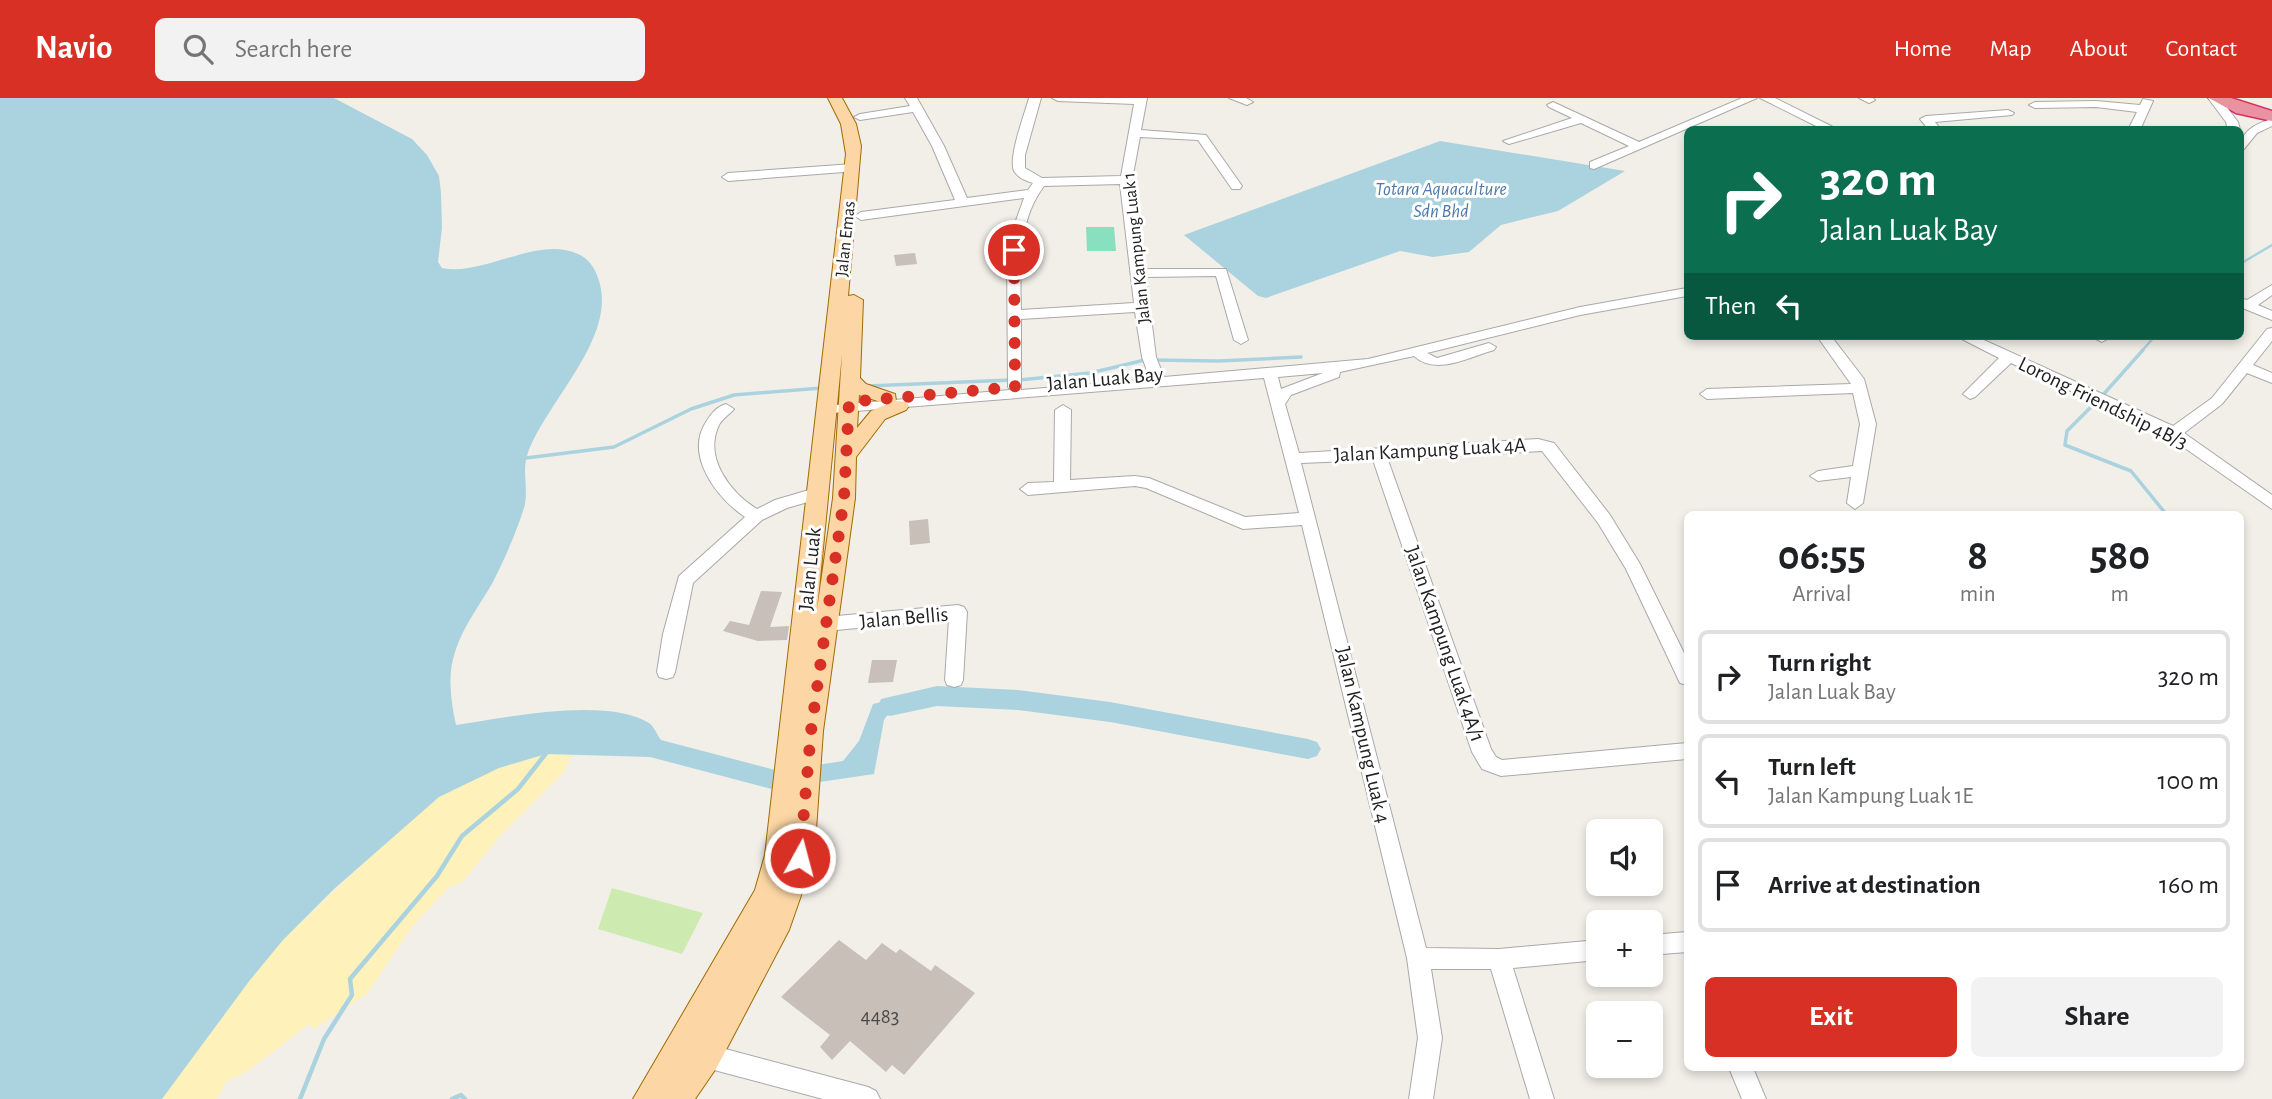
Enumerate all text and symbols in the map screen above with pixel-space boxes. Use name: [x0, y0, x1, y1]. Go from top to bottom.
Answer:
search box: [155, 18, 645, 81]
icon: search: [179, 30, 217, 68]
text: Navio: [35, 32, 113, 65]
text: Search here: [235, 36, 352, 62]
text: Home: [1894, 37, 1952, 61]
text: Map: [1990, 37, 2032, 61]
text: About: [2070, 37, 2127, 61]
text: Contact: [2165, 37, 2237, 61]
icon: right: [1705, 154, 1796, 245]
text: 320 m: [1820, 156, 1937, 205]
street label: Jalan Kampung Luak 1: [1120, 171, 1154, 325]
water label: Totara Aquaculture Sdn Bhd: [1375, 180, 1507, 221]
street label: Jalan Emas: [833, 200, 859, 278]
text: Jalan Luak Bay: [1820, 214, 1998, 246]
pin: [984, 220, 1044, 280]
icon: arrive: [995, 231, 1033, 269]
icon: left: [1770, 287, 1808, 325]
text: Then: [1705, 293, 1756, 319]
street label: Lorong Friendship 4B/3: [2015, 353, 2191, 453]
street label: Jalan Luak Bay: [1046, 363, 1164, 395]
street label: Jalan Kampung Luak 4A: [1333, 434, 1527, 466]
street label: Jalan Luak: [795, 526, 825, 612]
text: 06:55: [1778, 535, 1866, 577]
text: 8: [1967, 535, 1988, 577]
text: 580: [2089, 535, 2150, 577]
street label: Jalan Kampung Luak 4A/1: [1402, 543, 1488, 745]
text: Arrival: [1792, 583, 1851, 606]
text: min: [1960, 583, 1996, 606]
text: m: [2111, 583, 2129, 606]
street label: Jalan Bellis: [859, 604, 949, 632]
street label: Jalan Kampung Luak 4: [1332, 645, 1394, 825]
text: Turn right: [1768, 650, 1871, 676]
icon: right: [1709, 658, 1747, 696]
text: 320 m: [2158, 664, 2219, 690]
text: Jalan Luak Bay: [1768, 681, 1896, 704]
text: Turn left: [1768, 754, 1856, 780]
icon: left: [1709, 762, 1747, 800]
text: 100 m: [2158, 768, 2219, 794]
text: Jalan Kampung Luak 1E: [1768, 785, 1973, 808]
map controls: [1586, 819, 1663, 1078]
button: sound: [1586, 819, 1663, 896]
position arrow: [763, 821, 837, 895]
icon: arrive: [1709, 866, 1747, 904]
text: Arrive at destination: [1768, 872, 1981, 898]
text: 160 m: [2159, 872, 2219, 898]
button: +: [1586, 910, 1663, 987]
button: Exit: [1705, 977, 1957, 1057]
button: Share: [1971, 977, 2223, 1057]
button: −: [1586, 1001, 1663, 1078]
house number: 4483: [861, 1006, 899, 1027]

